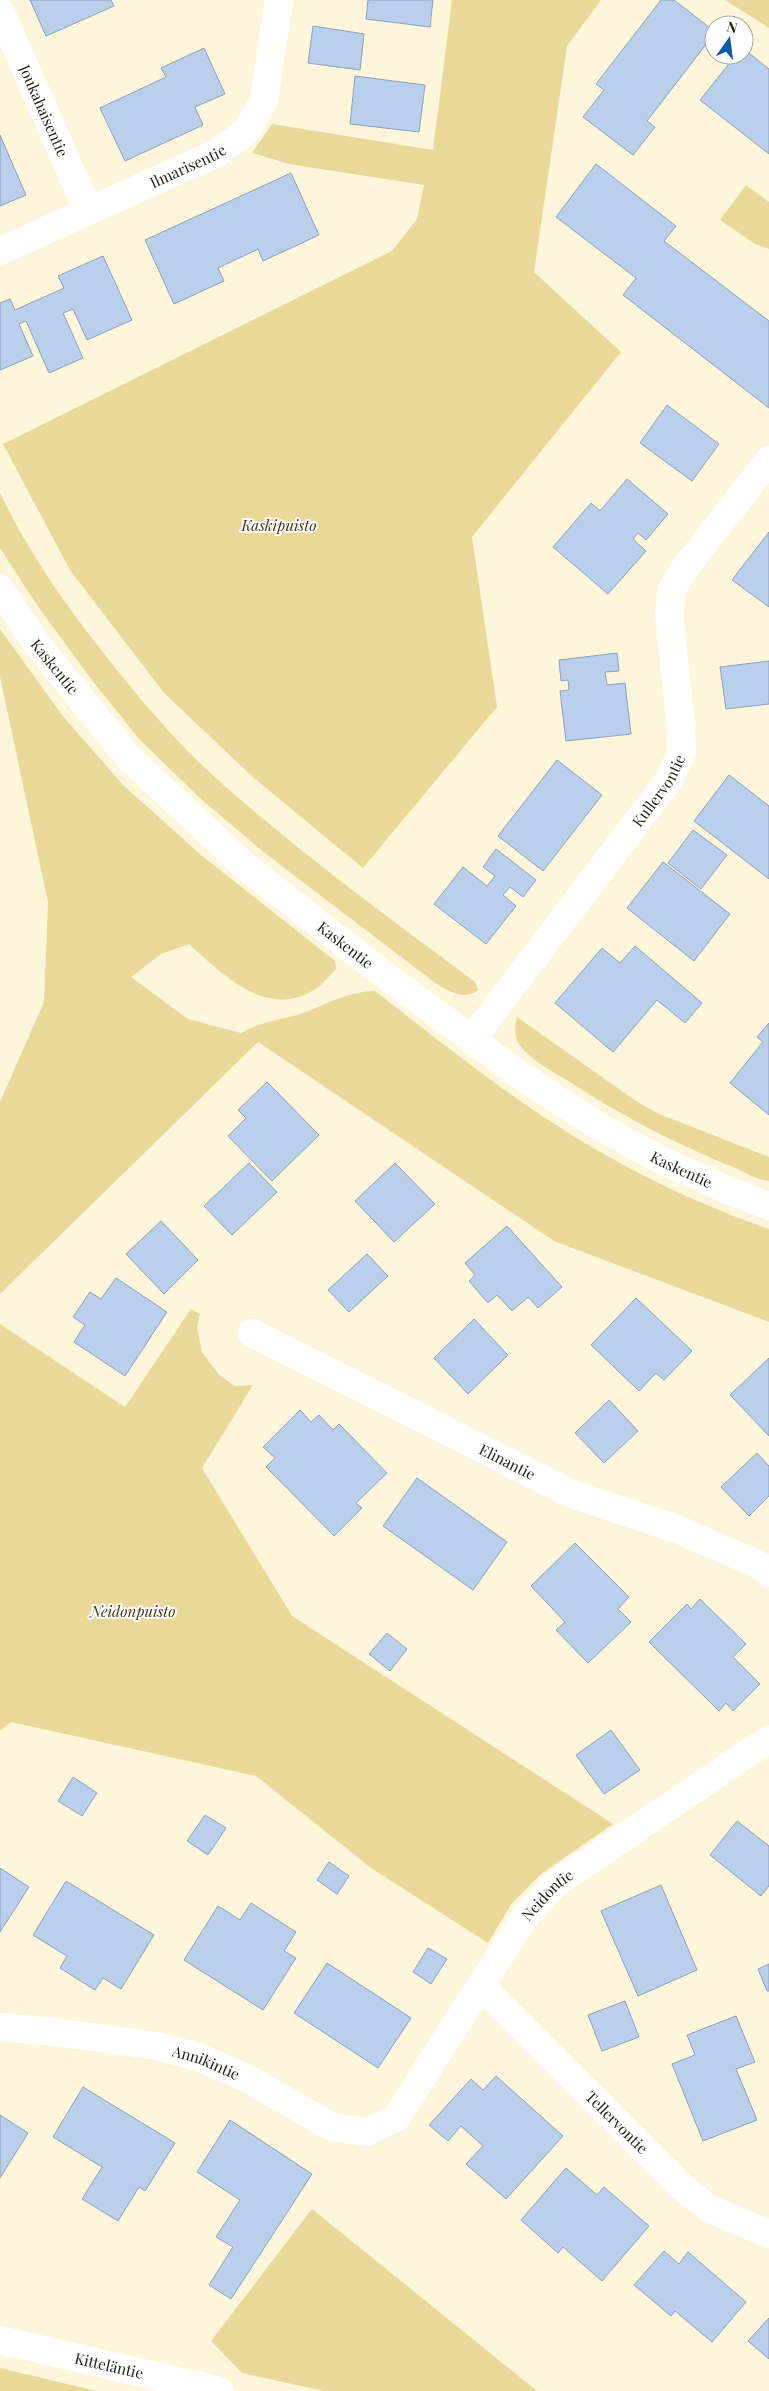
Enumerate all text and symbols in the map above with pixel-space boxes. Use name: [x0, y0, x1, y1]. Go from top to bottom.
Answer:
north arrow: [704, 15, 754, 65]
text: N: [725, 16, 739, 37]
street label: Joukahaisentie: [15, 61, 73, 160]
street label: Ilmarisentie: [146, 140, 230, 192]
park label: Kaskipuisto: [240, 515, 317, 535]
street label: Kaskentie: [27, 634, 83, 698]
street label: Kullervontie: [627, 751, 689, 831]
street label: Kaskentie: [314, 917, 378, 973]
street label: Kaskentie: [647, 1146, 716, 1192]
street label: Elinantie: [476, 1439, 539, 1484]
park label: Neidonpuisto: [88, 1601, 176, 1621]
street label: Neidontie: [517, 1864, 577, 1925]
street label: Annikintie: [169, 2040, 243, 2084]
street label: Tellervontie: [581, 2086, 653, 2158]
street label: Kitteläntie: [73, 2348, 145, 2383]

